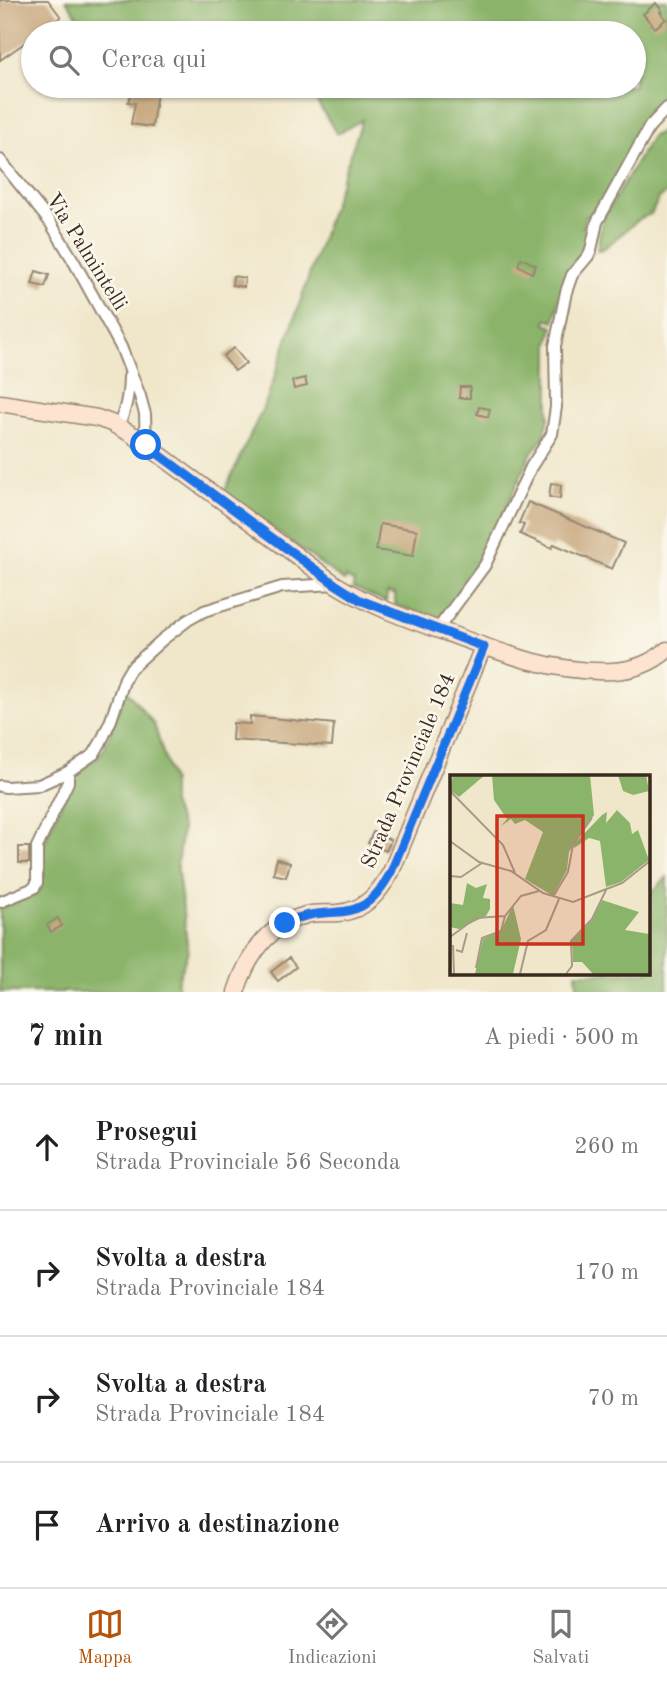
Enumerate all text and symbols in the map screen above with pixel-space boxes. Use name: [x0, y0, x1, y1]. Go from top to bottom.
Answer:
search box: [21, 21, 646, 98]
icon: search: [45, 41, 83, 79]
text: Cerca qui: [101, 47, 206, 73]
street label: Via Palmintelli: [42, 189, 130, 315]
route start: [130, 429, 161, 460]
street label: Strada Provinciale 184: [358, 670, 460, 872]
inset map: [450, 775, 650, 974]
route end: [269, 907, 300, 938]
text: 7 min: [28, 1022, 103, 1052]
text: A piedi · 500 m: [484, 1026, 639, 1049]
text: Prosegui: [95, 1120, 198, 1146]
icon: ahead: [28, 1128, 66, 1166]
text: 260 m: [574, 1135, 639, 1158]
text: Strada Provinciale 56 Seconda: [95, 1151, 400, 1174]
text: Svolta a destra: [95, 1246, 266, 1272]
icon: right: [28, 1254, 66, 1292]
text: 170 m: [574, 1261, 639, 1284]
text: Strada Provinciale 184: [95, 1277, 325, 1300]
text: Svolta a destra: [95, 1372, 266, 1398]
icon: right: [28, 1380, 66, 1418]
text: 70 m: [588, 1387, 639, 1410]
text: Strada Provinciale 184: [95, 1403, 325, 1426]
icon: arrive: [28, 1506, 66, 1544]
text: Arrivo a destinazione: [95, 1512, 340, 1538]
tab: Mappa: [78, 1605, 132, 1670]
tab: Indicazioni: [288, 1605, 377, 1670]
tab: Salvati: [532, 1605, 589, 1670]

